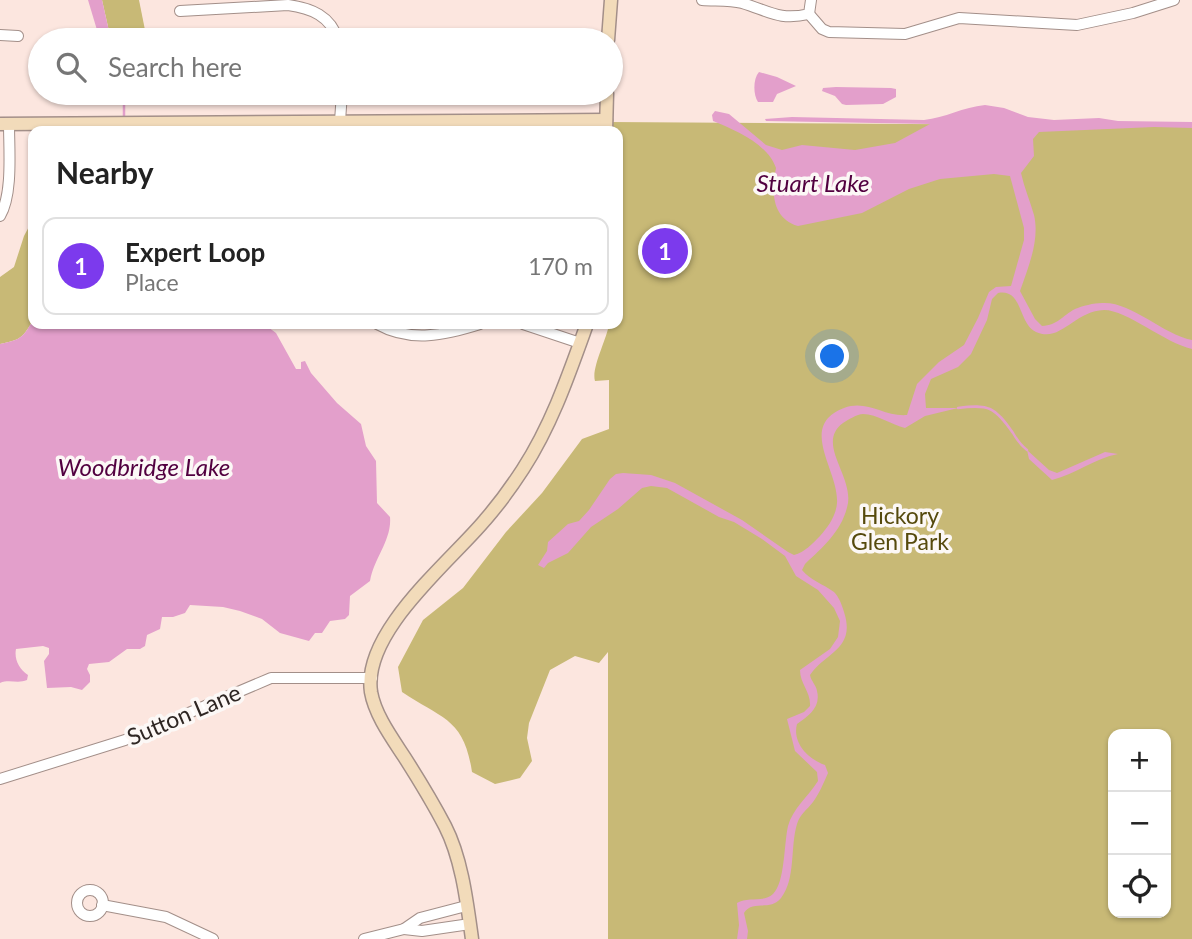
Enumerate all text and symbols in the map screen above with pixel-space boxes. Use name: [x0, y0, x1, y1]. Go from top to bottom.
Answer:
search box: [28, 28, 623, 105]
icon: search: [52, 48, 90, 86]
text: Search here: [108, 51, 242, 83]
text: Nearby: [56, 154, 154, 190]
water label: Stuart Lake: [757, 168, 869, 197]
pin: 1: [642, 225, 688, 277]
text: Expert Loop: [125, 236, 265, 268]
text: 1: [74, 252, 88, 280]
text: 170 m: [528, 252, 593, 280]
text: Place: [125, 268, 179, 296]
your location: [815, 339, 849, 373]
water label: Woodbridge Lake: [58, 452, 230, 481]
park label: Hickory Glen Park: [851, 501, 949, 555]
street label: Sutton Lane: [123, 678, 245, 751]
map controls: [1108, 729, 1171, 918]
button: +: [1108, 729, 1171, 792]
button: −: [1108, 792, 1171, 855]
button: locate: [1108, 855, 1171, 918]

